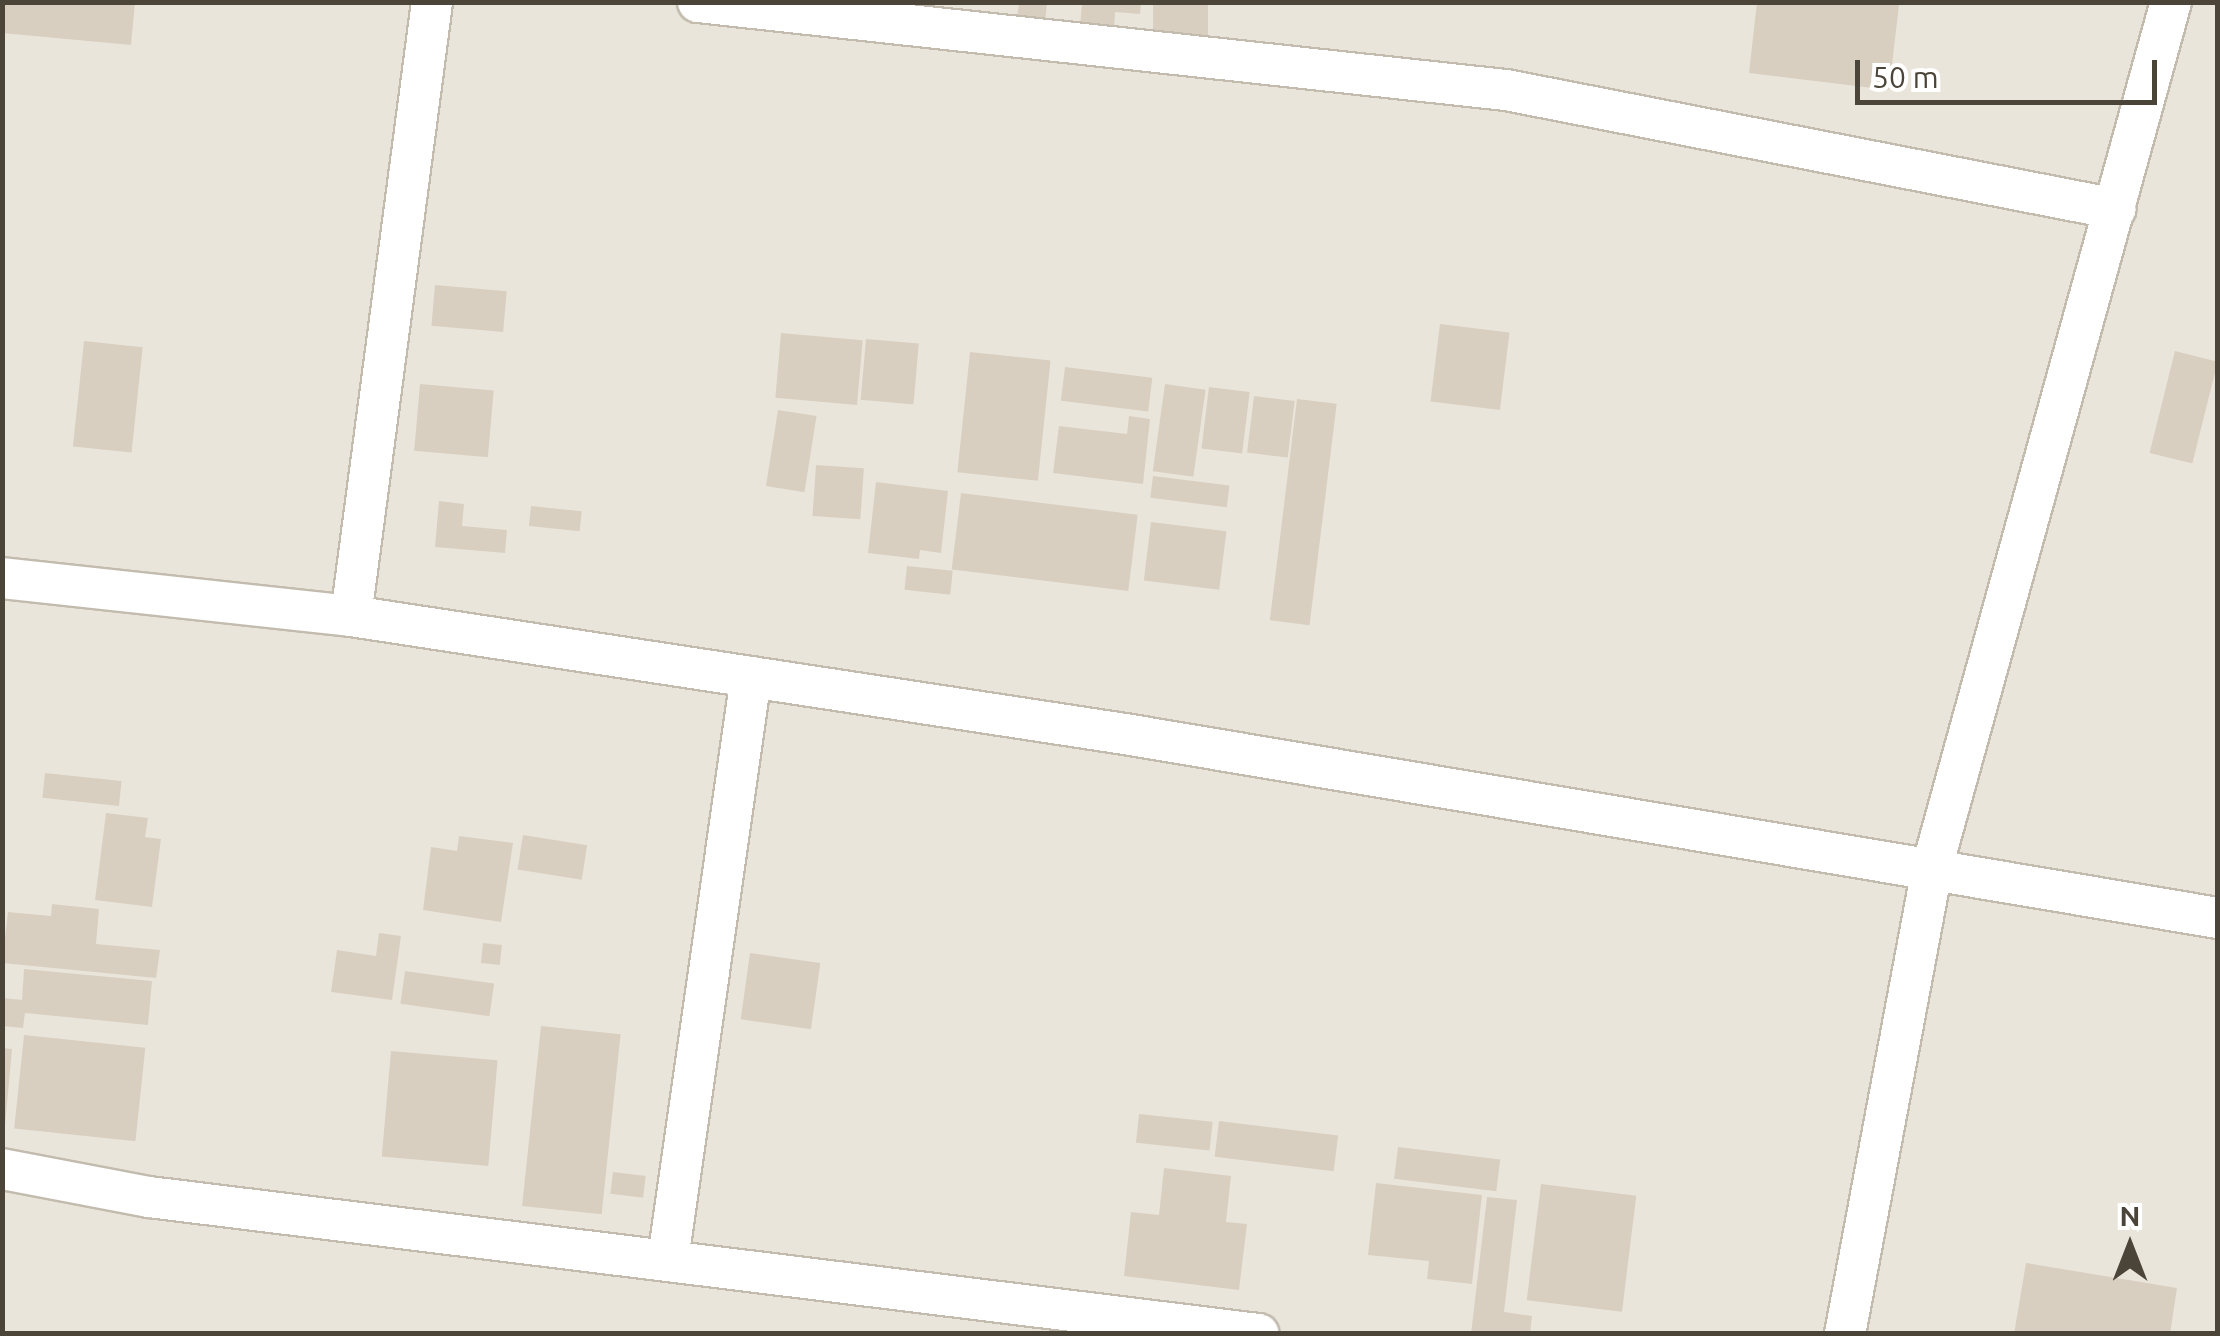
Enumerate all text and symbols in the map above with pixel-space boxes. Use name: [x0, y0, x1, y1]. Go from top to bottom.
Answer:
scale bar: [1860, 40, 2162, 102]
text: 50 m: [1872, 60, 1939, 94]
north arrow: [2080, 1196, 2180, 1296]
text: N: [2120, 1200, 2140, 1231]

